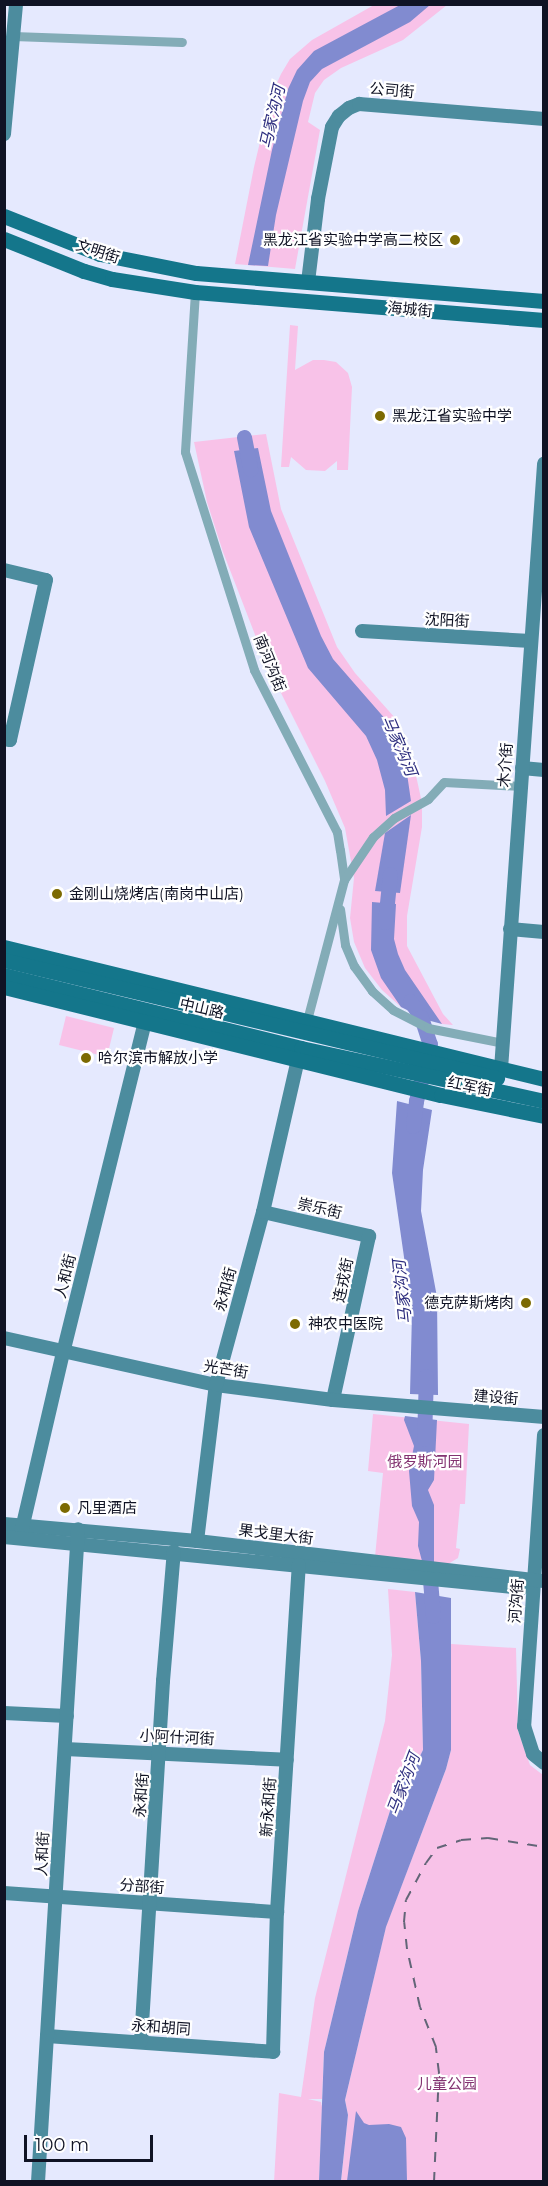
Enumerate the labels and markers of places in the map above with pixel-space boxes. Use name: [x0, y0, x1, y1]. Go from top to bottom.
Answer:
place label: 黑龙江省实验中学高二校区: [263, 231, 443, 249]
marker: 黑龙江省实验中学高二校区: [448, 233, 462, 247]
place label: 黑龙江省实验中学: [392, 407, 512, 425]
marker: 黑龙江省实验中学: [373, 409, 387, 423]
place label: 金刚山烧烤店(南岗中山店): [69, 885, 244, 903]
marker: 金刚山烧烤店(南岗中山店): [50, 887, 64, 901]
place label: 哈尔滨市解放小学: [98, 1049, 218, 1067]
marker: 哈尔滨市解放小学: [79, 1051, 93, 1065]
place label: 德克萨斯烤肉: [424, 1294, 514, 1312]
marker: 德克萨斯烤肉: [519, 1296, 533, 1310]
marker: 神农中医院: [286, 1315, 304, 1333]
place label: 神农中医院: [308, 1315, 383, 1333]
place label: 凡里酒店: [77, 1499, 137, 1517]
marker: 凡里酒店: [58, 1501, 72, 1515]

